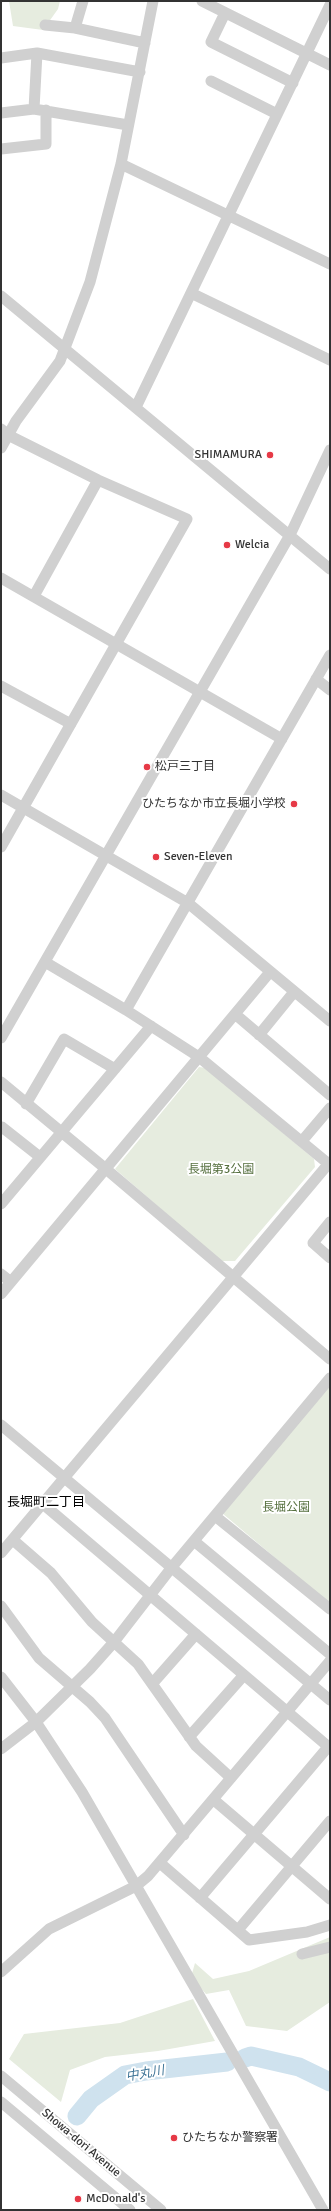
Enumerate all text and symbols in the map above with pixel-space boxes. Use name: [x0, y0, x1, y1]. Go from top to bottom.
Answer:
place label: SHIMAMURA: [194, 448, 262, 462]
marker: SHIMAMURA: [265, 450, 275, 460]
place label: Welcia: [235, 538, 269, 552]
marker: Welcia: [222, 540, 232, 550]
place label: 松戸三丁目: [155, 760, 215, 774]
marker: 松戸三丁目: [142, 762, 152, 772]
place label: ひたちなか市立長堀小学校: [142, 797, 286, 811]
marker: ひたちなか市立長堀小学校: [289, 799, 299, 809]
place label: Seven-Eleven: [164, 850, 232, 864]
marker: Seven-Eleven: [151, 852, 161, 862]
park label: 長堀第3公園: [188, 1163, 254, 1177]
district label: 長堀町二丁目: [7, 1495, 85, 1511]
park label: 長堀公園: [262, 1501, 310, 1515]
water label: 中丸川: [124, 2063, 166, 2085]
street label: Showa-dori Avenue: [39, 2106, 123, 2180]
place label: ひたちなか警察署: [182, 2131, 278, 2145]
marker: ひたちなか警察署: [169, 2133, 179, 2143]
place label: McDonald's: [86, 2192, 146, 2206]
marker: McDonald's: [73, 2194, 83, 2204]

